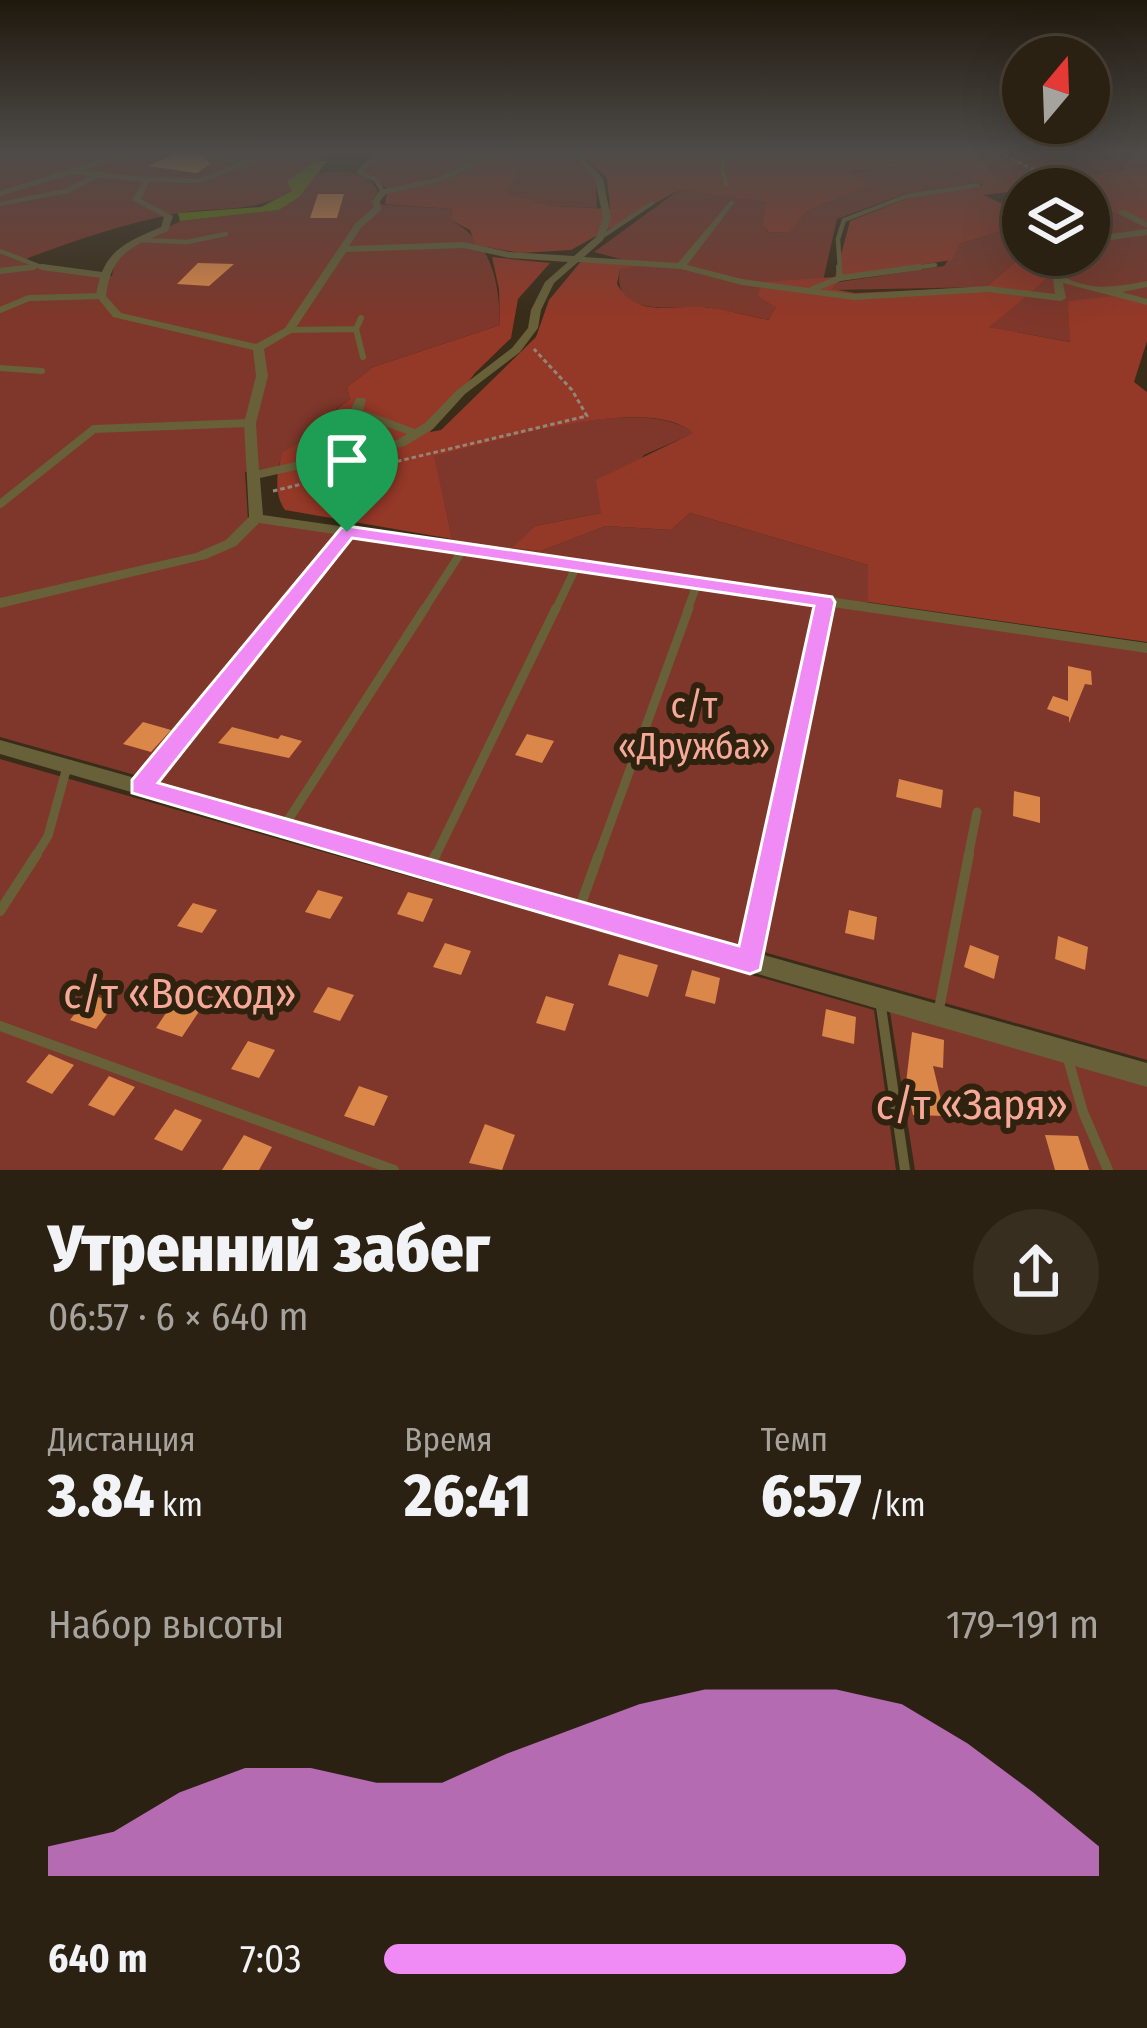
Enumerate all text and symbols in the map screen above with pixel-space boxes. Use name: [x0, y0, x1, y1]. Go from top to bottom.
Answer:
north arrow: [1002, 36, 1110, 144]
map controls: [1002, 36, 1110, 276]
button: layers: [1002, 168, 1110, 276]
pin: [296, 409, 398, 532]
icon: arrive: [314, 427, 380, 493]
park label: с/т «Дружба»: [618, 684, 770, 769]
park label: с/т «Восход»: [63, 969, 297, 1019]
park label: с/т «Заря»: [876, 1080, 1068, 1130]
text: Утренний забег: [48, 1209, 490, 1288]
button: share: [973, 1209, 1099, 1335]
text: 06:57 · 6 × 640 m: [48, 1294, 309, 1340]
text: Дистанция: [48, 1420, 196, 1460]
text: Время: [404, 1420, 493, 1460]
text: Темп: [761, 1420, 828, 1460]
text: 3.84: [48, 1460, 154, 1532]
text: 26:41: [404, 1460, 531, 1532]
text: 6:57: [761, 1460, 862, 1532]
text: km: [154, 1485, 203, 1525]
text: /km: [862, 1485, 926, 1525]
text: Набор высоты: [48, 1602, 284, 1648]
text: 179–191 m: [946, 1602, 1099, 1648]
text: 640 m: [48, 1936, 148, 1982]
text: 7:03: [240, 1936, 302, 1982]

